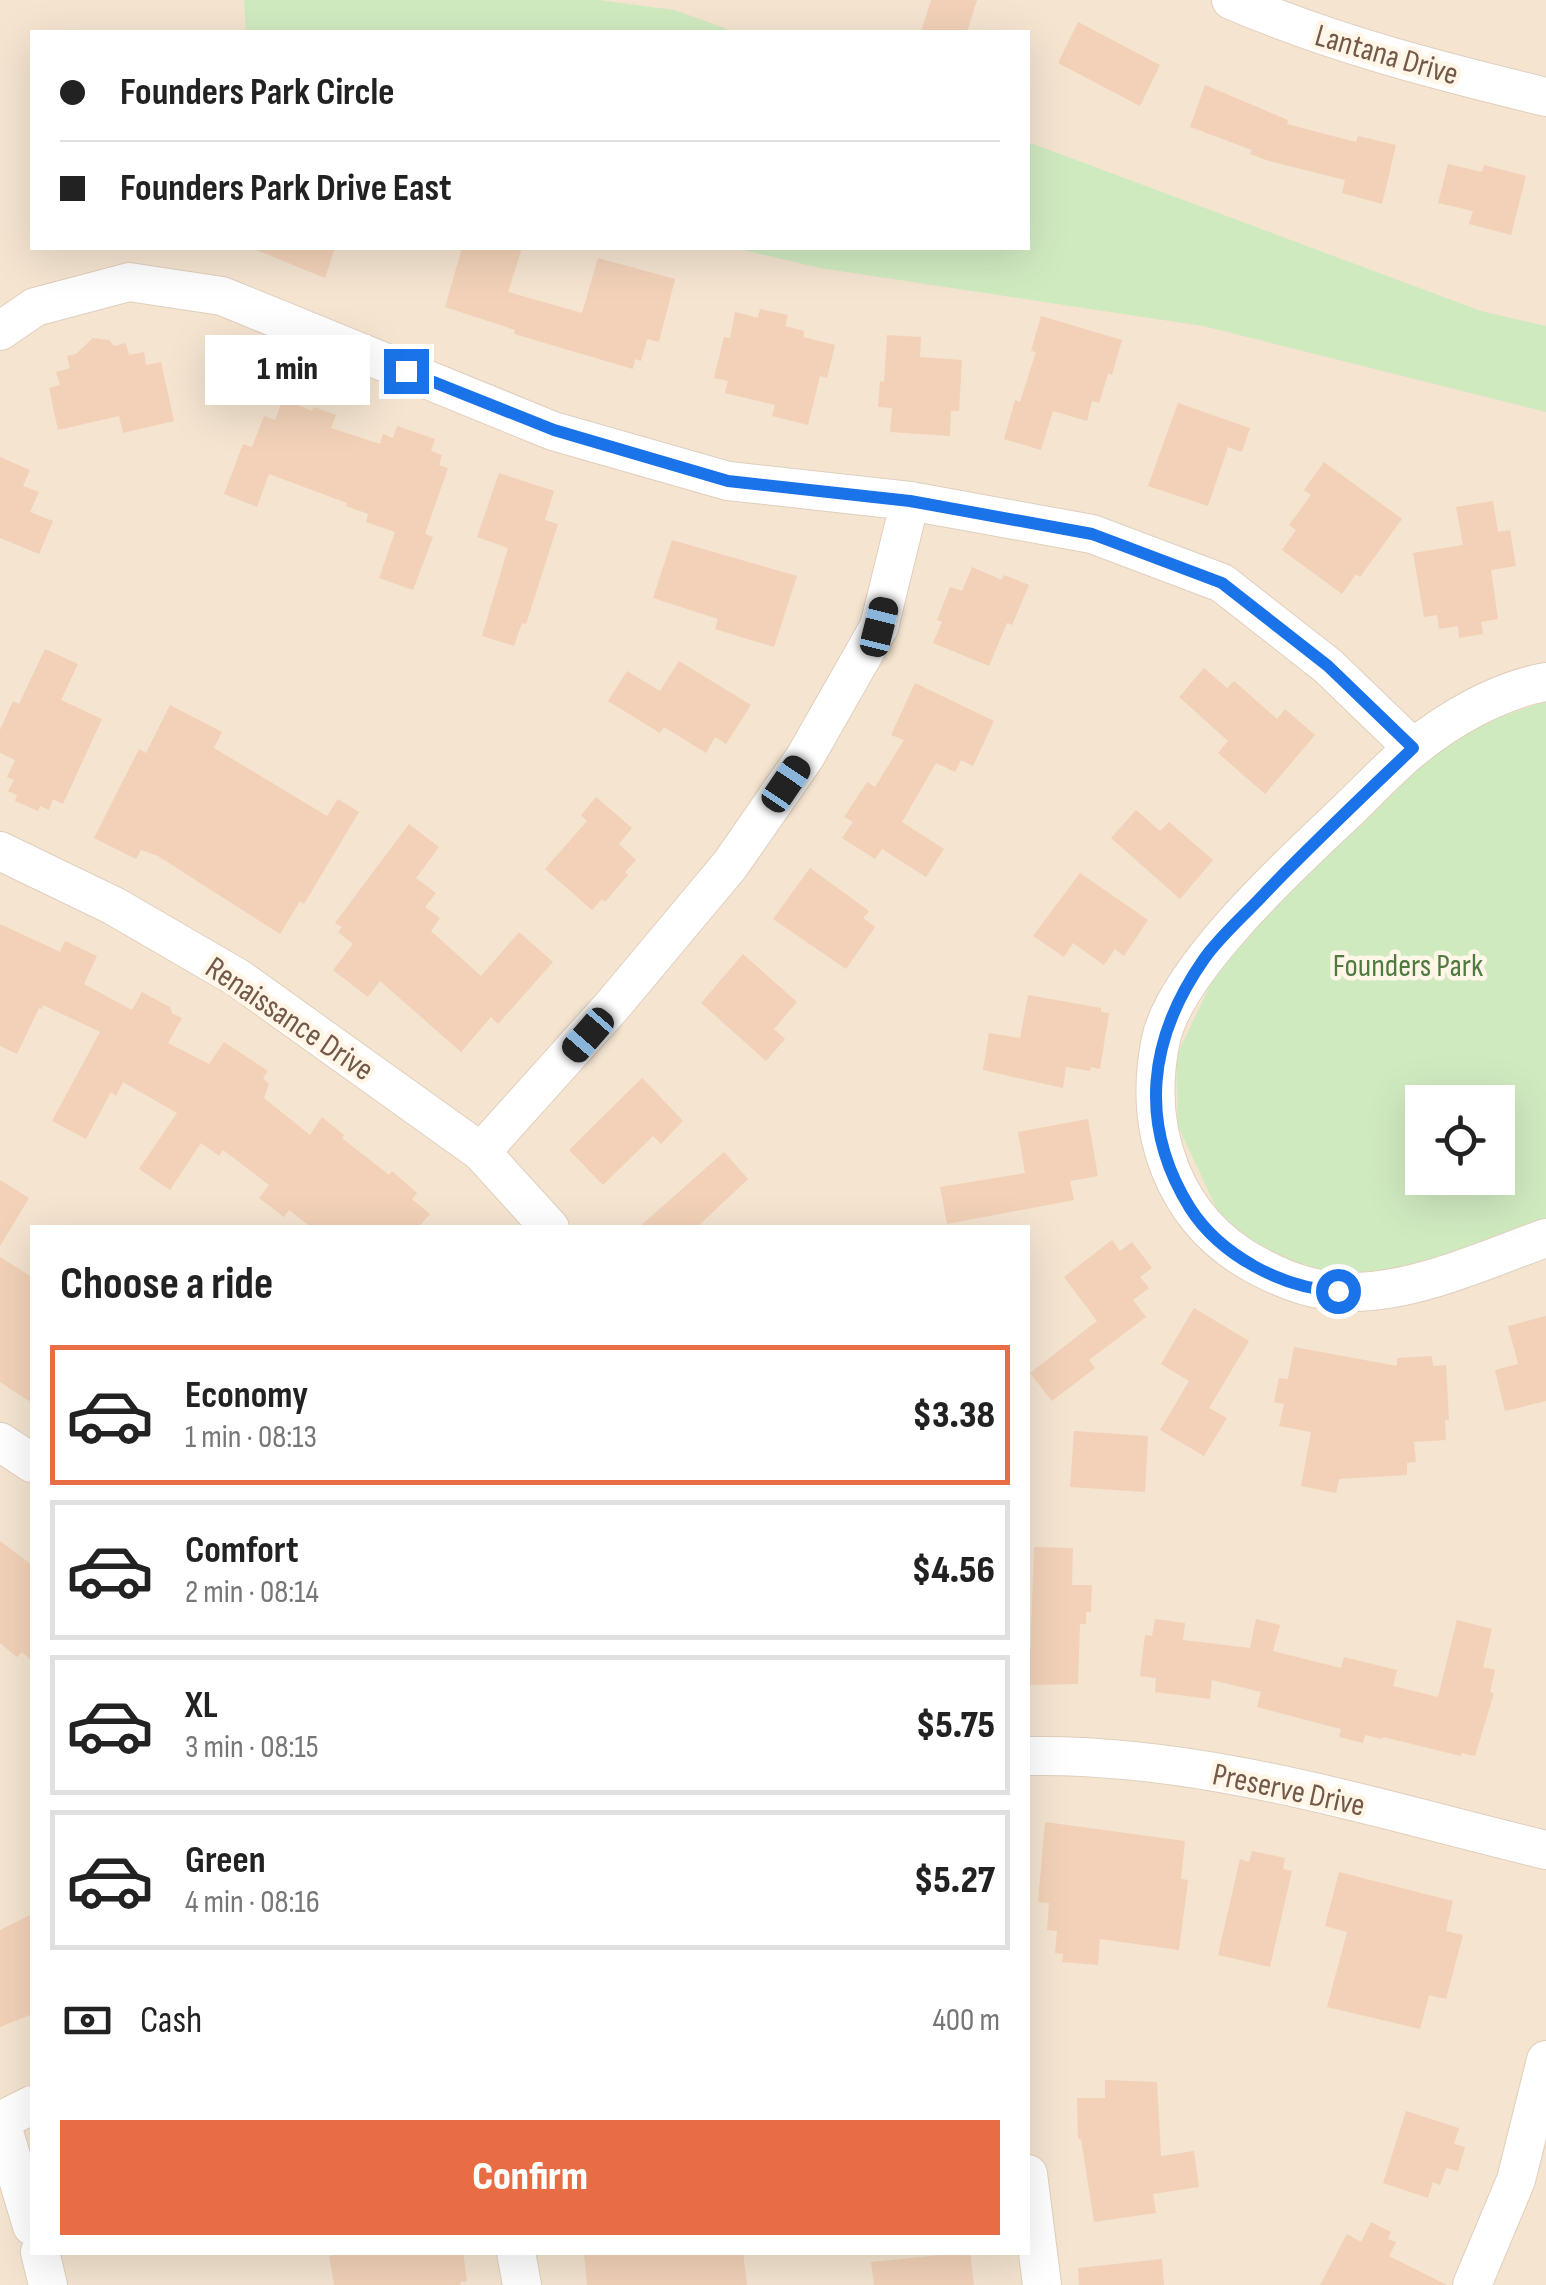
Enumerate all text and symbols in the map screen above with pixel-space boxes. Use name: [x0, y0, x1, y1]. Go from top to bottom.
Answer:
street label: Lantana Drive: [1311, 16, 1463, 94]
text: Founders Park Circle: [120, 70, 394, 115]
text: Founders Park Drive East: [120, 166, 452, 211]
callout: 1 min: [206, 336, 371, 406]
route end: [384, 349, 429, 394]
text: 1 min: [257, 350, 318, 389]
car: [857, 594, 901, 660]
car: [757, 751, 815, 817]
park label: Founders Park: [1333, 947, 1483, 986]
street label: Renaissance Drive: [198, 949, 381, 1090]
car: [557, 1003, 619, 1067]
map controls: [1405, 1085, 1515, 1195]
button: locate: [1405, 1085, 1515, 1195]
text: Choose a ride: [60, 1257, 273, 1312]
route start: [1316, 1269, 1361, 1314]
icon: car: [65, 1370, 155, 1460]
text: Economy: [185, 1373, 308, 1418]
text: $3.38: [912, 1393, 995, 1438]
text: 1 min · 08:13: [185, 1418, 317, 1457]
icon: car: [65, 1525, 155, 1615]
text: Comfort: [185, 1528, 299, 1573]
text: $4.56: [912, 1548, 995, 1593]
text: 2 min · 08:14: [185, 1573, 319, 1612]
icon: car: [65, 1680, 155, 1770]
text: XL: [185, 1683, 218, 1728]
text: $5.75: [916, 1703, 995, 1748]
text: 3 min · 08:15: [185, 1728, 319, 1767]
street label: Preserve Drive: [1209, 1755, 1368, 1826]
icon: car: [65, 1835, 155, 1925]
text: Green: [185, 1838, 266, 1883]
text: $5.27: [914, 1858, 995, 1903]
text: 4 min · 08:16: [185, 1883, 320, 1922]
icon: cash: [60, 1993, 115, 2048]
text: Cash: [140, 1998, 202, 2043]
text: 400 m: [932, 2001, 1000, 2040]
button: Confirm: [60, 2120, 1000, 2235]

